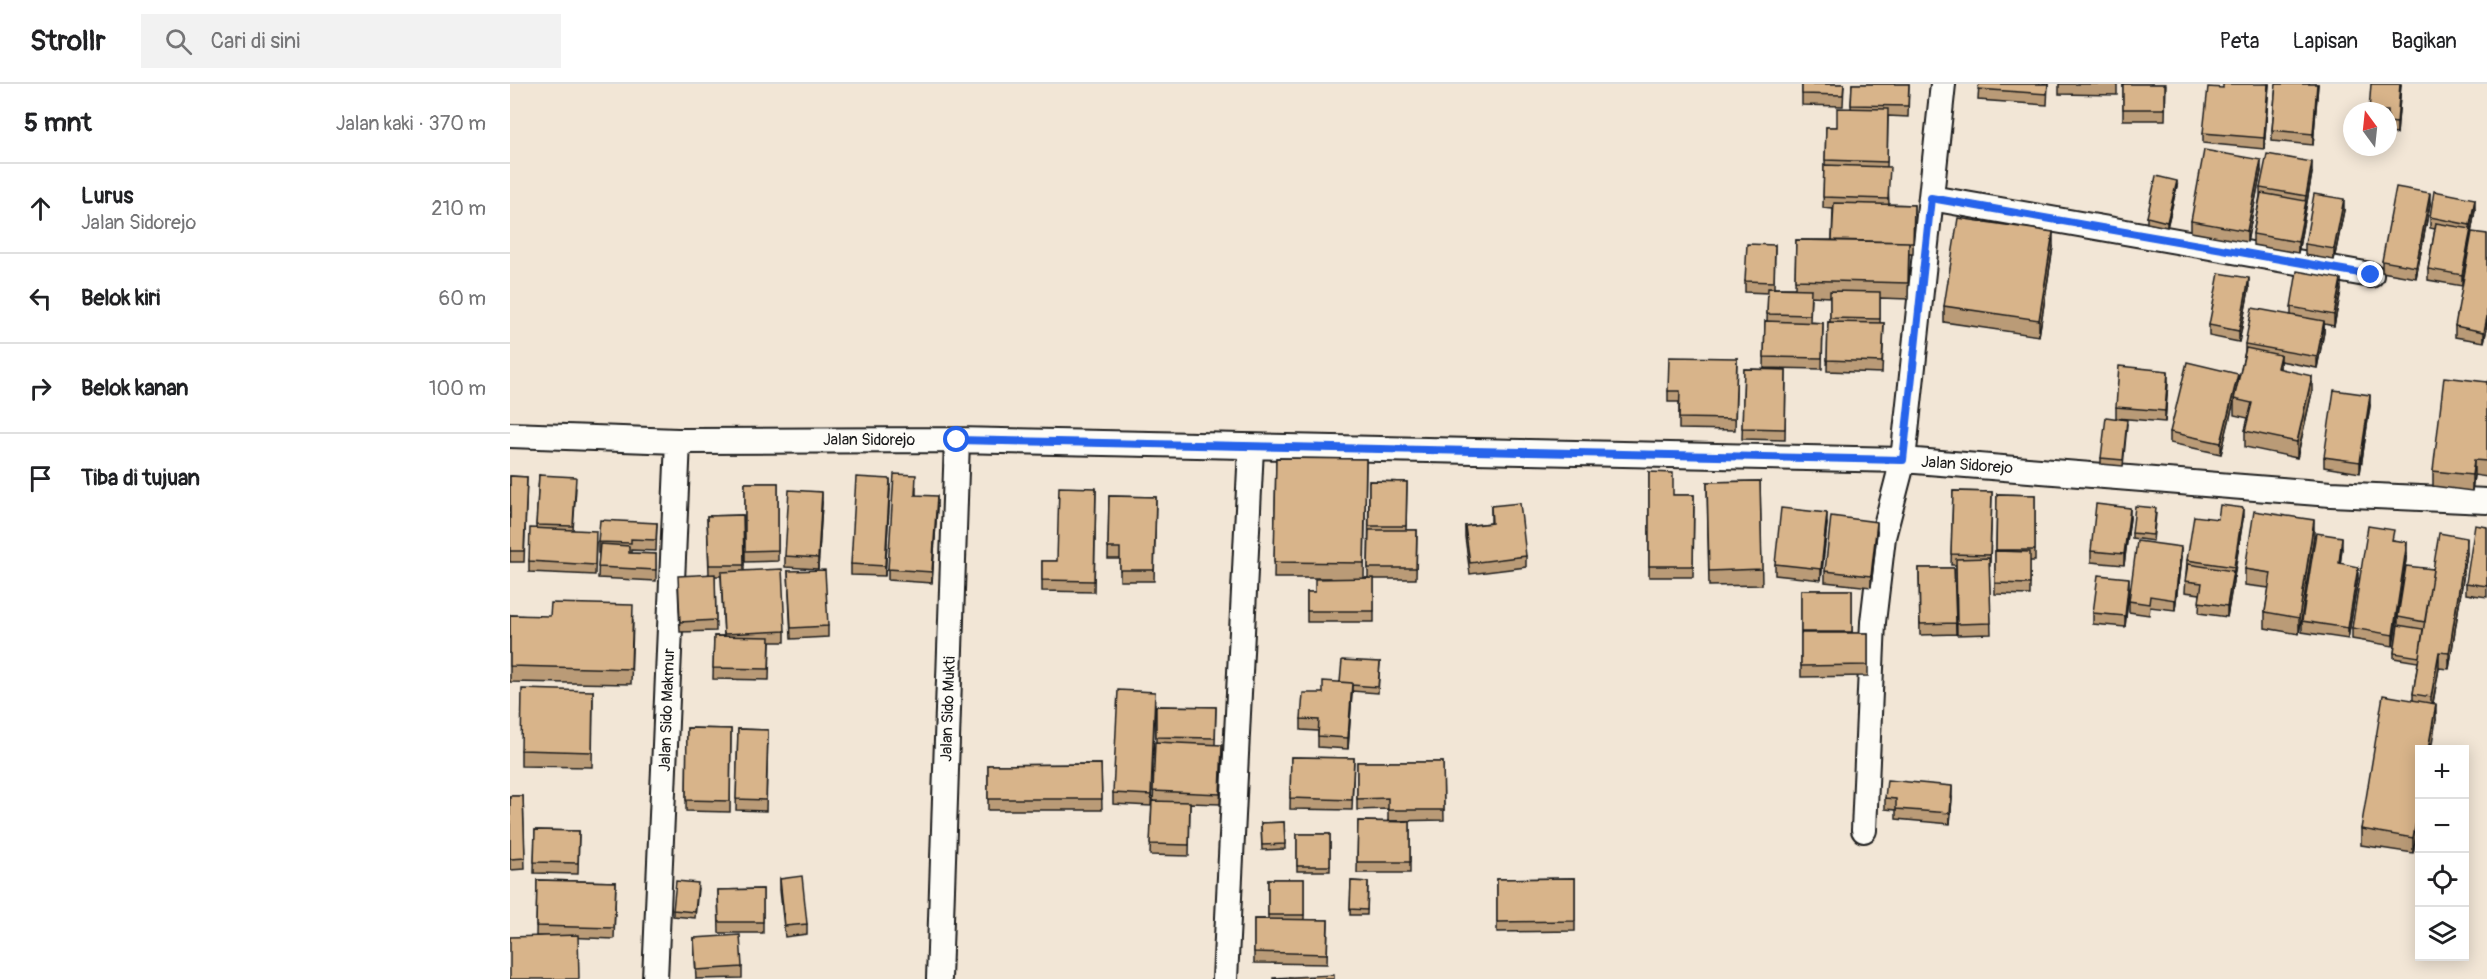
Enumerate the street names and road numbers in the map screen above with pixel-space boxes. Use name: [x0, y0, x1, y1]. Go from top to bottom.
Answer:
street label: Jalan Sidorejo: [823, 430, 916, 450]
street label: Jalan Sidorejo: [1920, 452, 2014, 478]
street label: Jalan Sido Makmur: [655, 648, 679, 772]
street label: Jalan Sido Mukti: [936, 656, 960, 762]

